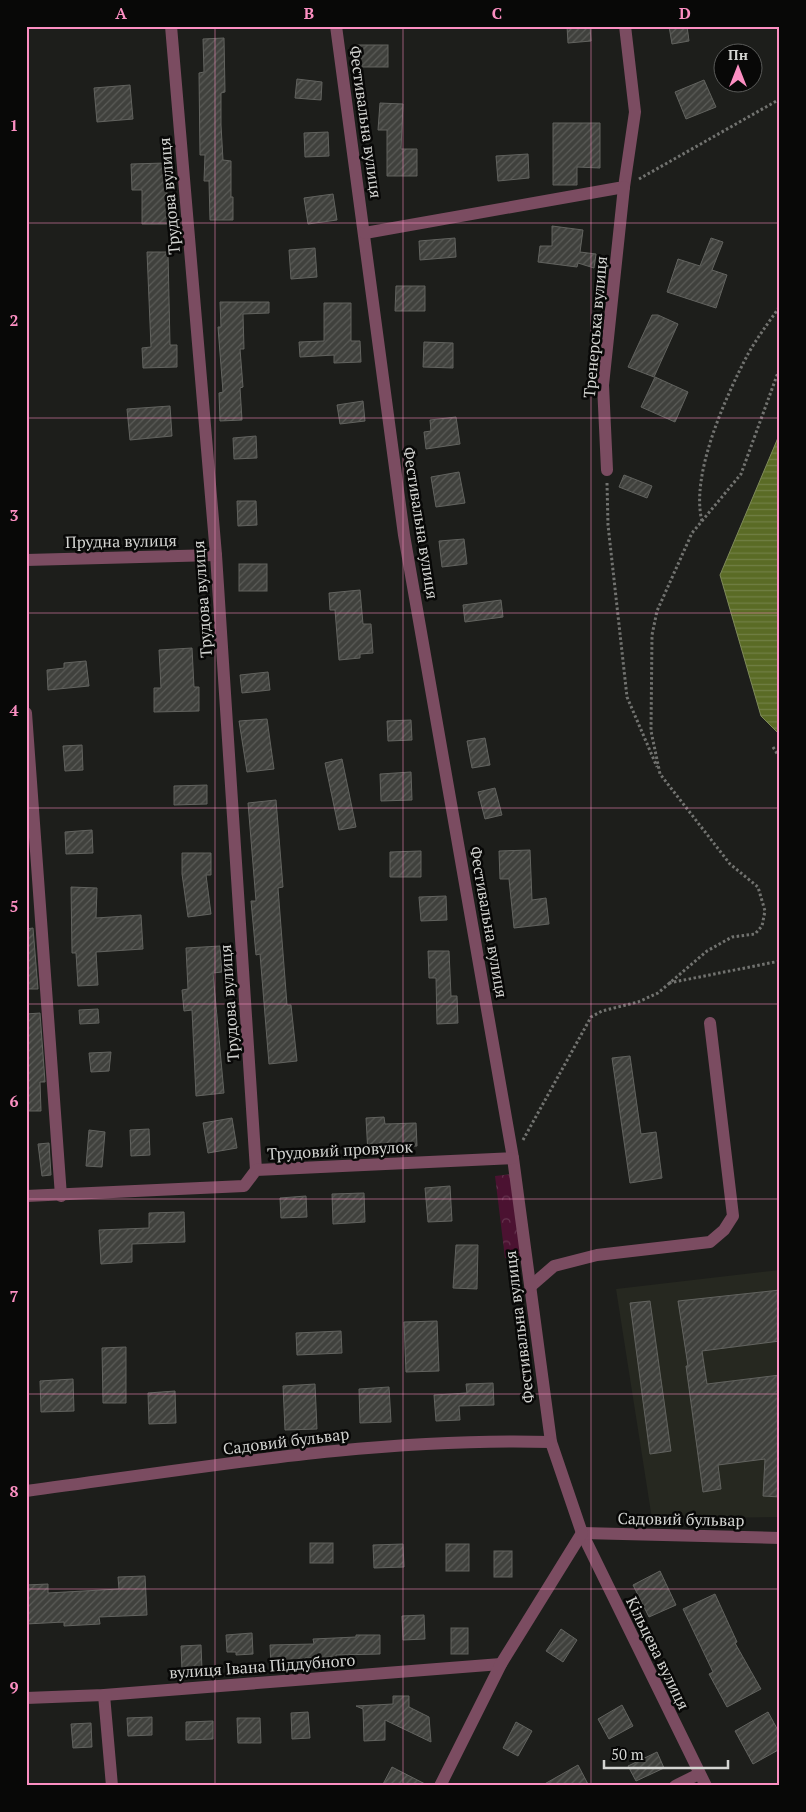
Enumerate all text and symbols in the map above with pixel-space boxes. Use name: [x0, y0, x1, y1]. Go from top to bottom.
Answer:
text: A: [115, 2, 127, 24]
text: B: [304, 2, 314, 24]
text: C: [492, 2, 502, 24]
text: D: [679, 2, 691, 24]
north arrow: [714, 42, 764, 92]
street label: Фестивальна вулиця: [344, 44, 388, 200]
text: Пн: [728, 45, 748, 64]
text: 1: [9, 114, 19, 136]
street label: Трудова вулиця: [153, 137, 185, 255]
street label: Тренерська вулиця: [578, 255, 612, 399]
text: 2: [9, 309, 19, 331]
street label: Фестивальна вулиця: [398, 445, 444, 601]
text: 3: [9, 504, 19, 526]
street label: Прудна вулиця: [65, 529, 177, 553]
street label: Трудова вулиця: [187, 540, 217, 658]
text: 4: [9, 699, 19, 721]
street label: Фестивальна вулиця: [465, 844, 513, 1000]
text: 5: [9, 895, 19, 917]
street label: Трудова вулиця: [214, 944, 244, 1062]
text: 6: [9, 1090, 19, 1112]
street label: Трудовий провулок: [267, 1135, 414, 1165]
street label: Фестивальна вулиця: [499, 1249, 539, 1405]
text: 7: [9, 1285, 19, 1307]
street label: Садовий бульвар: [222, 1422, 350, 1460]
text: 8: [9, 1480, 19, 1502]
street label: Садовий бульвар: [617, 1507, 745, 1531]
street label: Кільцева вулиця: [621, 1593, 695, 1713]
street label: вулиця Івана Піддубного: [168, 1649, 356, 1683]
text: 9: [9, 1676, 19, 1698]
scale bar: [604, 1737, 727, 1769]
text: 50 m: [611, 1744, 644, 1764]

